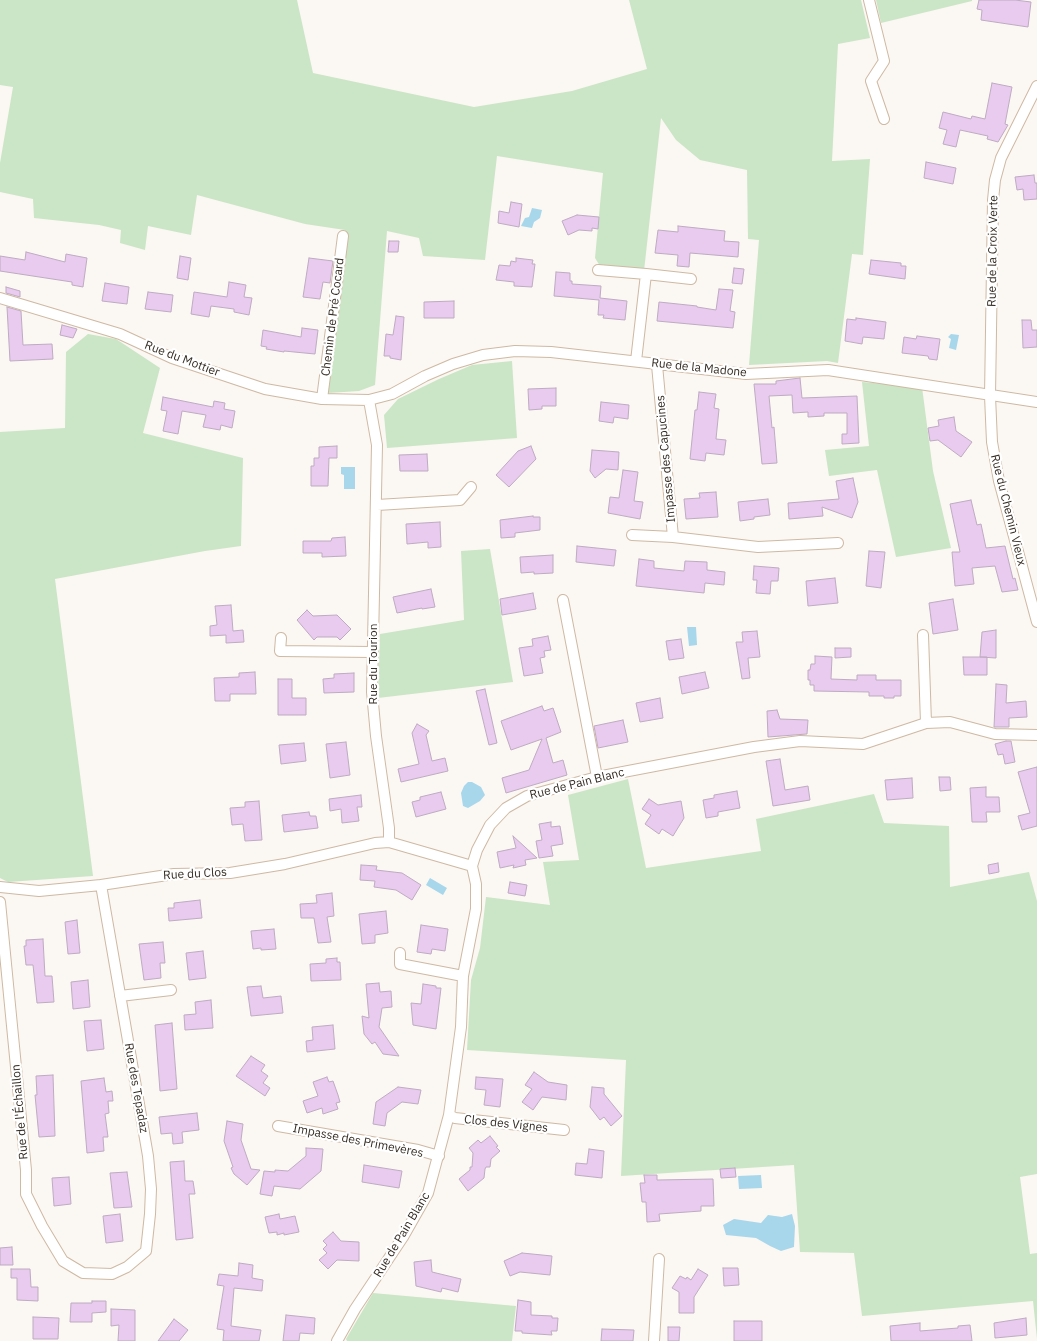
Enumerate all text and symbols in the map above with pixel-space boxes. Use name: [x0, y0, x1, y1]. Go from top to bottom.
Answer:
street label: Rue de la Croix Verte: [985, 195, 1001, 307]
street label: Chemin de Pré Cocard: [319, 257, 347, 377]
street label: Rue du Mottier: [142, 338, 222, 380]
street label: Rue de la Madone: [650, 356, 748, 380]
street label: Impasse des Capucines: [653, 395, 679, 523]
street label: Rue du Chemin Vieux: [987, 453, 1029, 567]
street label: Rue du Tourion: [367, 623, 381, 705]
street label: Rue de Pain Blanc: [528, 765, 626, 803]
street label: Rue du Clos: [163, 865, 227, 883]
street label: Rue des Tepadaz: [121, 1042, 151, 1134]
street label: Rue de l'Échaillon: [9, 1064, 31, 1160]
street label: Clos des Vignes: [463, 1112, 549, 1136]
street label: Impasse des Primevères: [292, 1121, 424, 1161]
street label: Rue de Pain Blanc: [371, 1190, 433, 1280]

